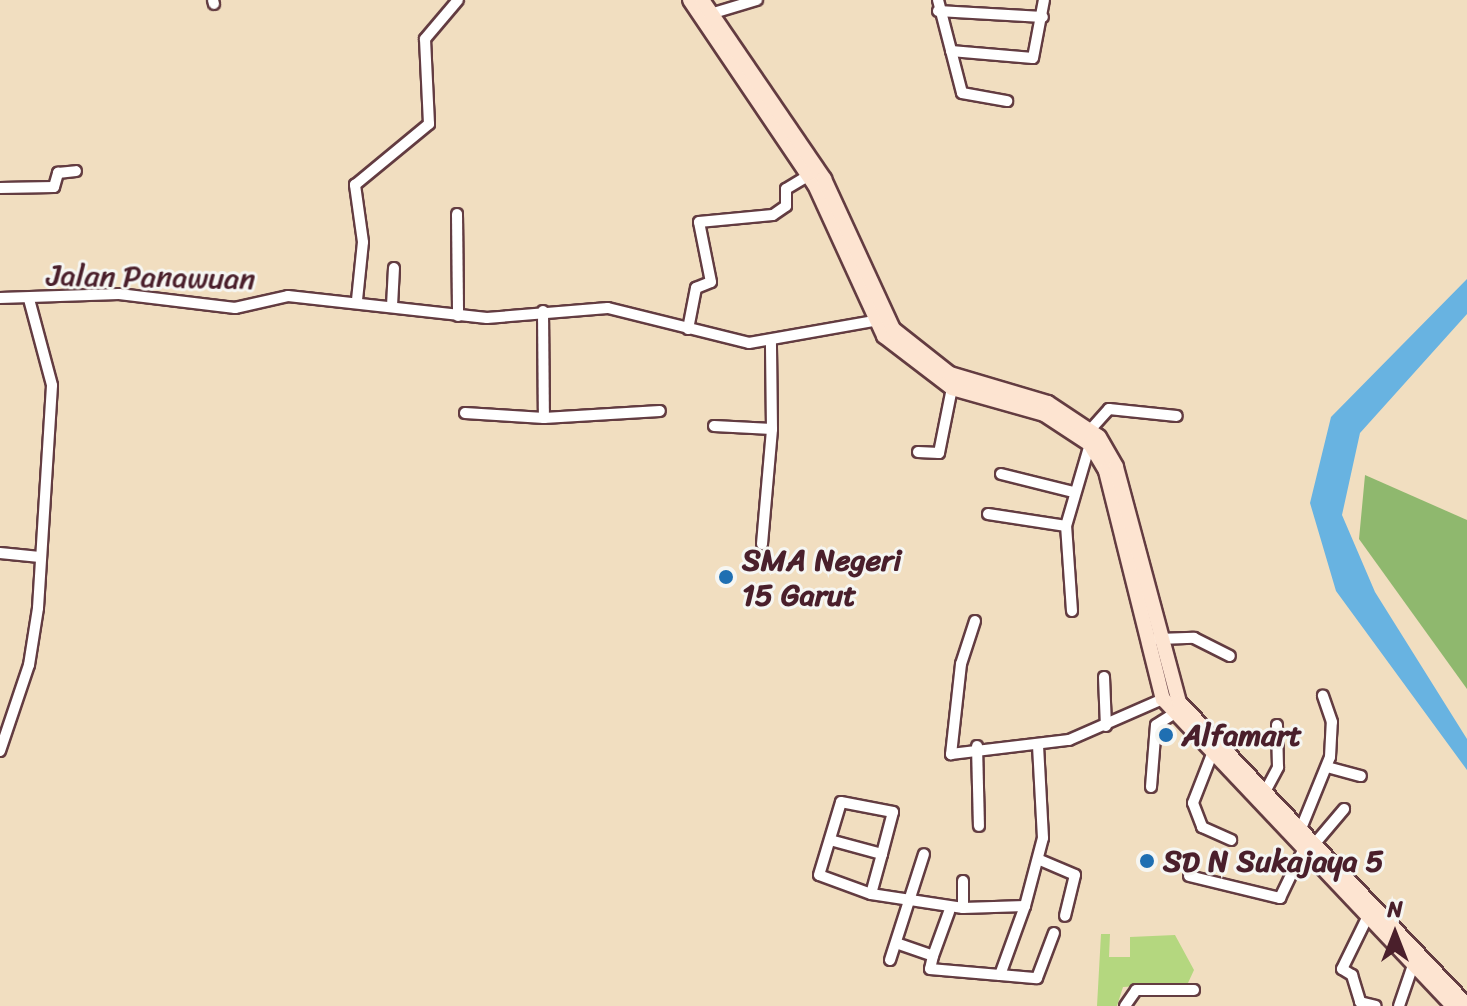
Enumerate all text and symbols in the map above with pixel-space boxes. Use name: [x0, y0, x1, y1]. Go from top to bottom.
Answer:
street label: Jalan Panawuan: [46, 257, 256, 297]
place label: SMA Negeri 15 Garut: [742, 542, 901, 612]
marker: SMA Negeri 15 Garut: [717, 568, 735, 586]
place label: Alfamart: [1182, 717, 1302, 753]
marker: Alfamart: [1157, 726, 1175, 744]
place label: SD N Sukajaya 5: [1163, 843, 1383, 879]
marker: SD N Sukajaya 5: [1138, 852, 1156, 870]
text: N: [1387, 890, 1403, 929]
north arrow: [1355, 894, 1435, 974]

